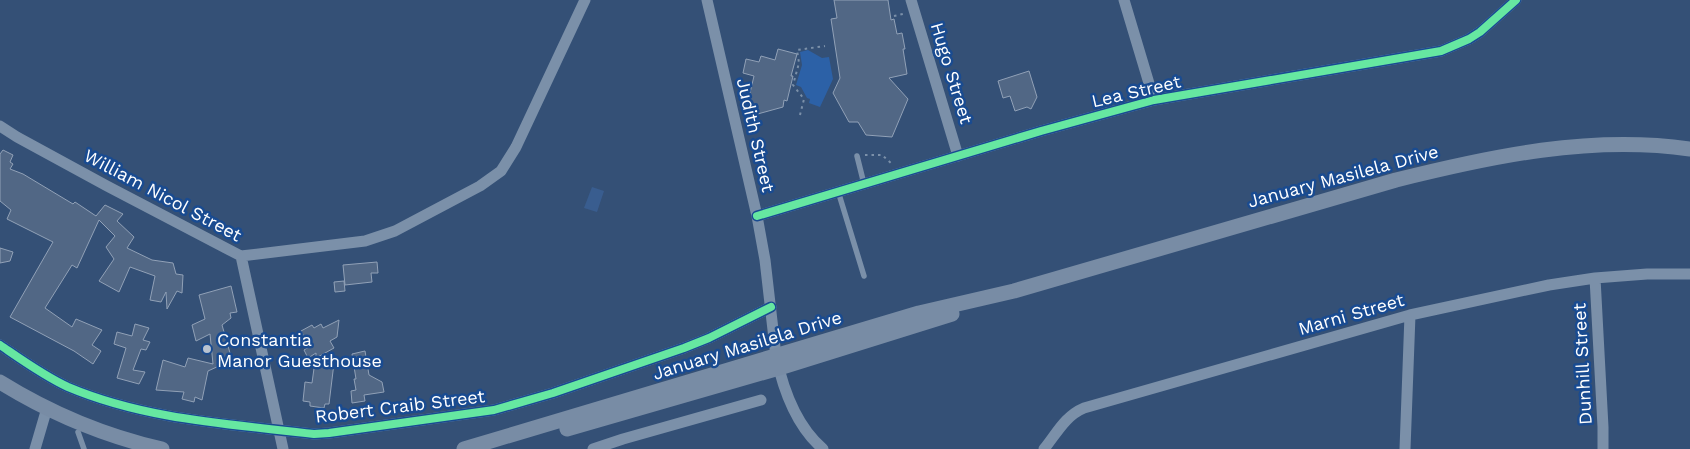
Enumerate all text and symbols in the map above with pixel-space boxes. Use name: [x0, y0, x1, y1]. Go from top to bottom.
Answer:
street label: Hugo Street: [927, 20, 978, 127]
street label: Lea Street: [1089, 70, 1183, 111]
street label: Judith Street: [733, 76, 779, 194]
street label: January Masilela Drive: [1245, 140, 1441, 212]
street label: William Nicol Street: [81, 145, 246, 246]
street label: Marni Street: [1296, 289, 1407, 339]
street label: Dunhill Street: [1568, 302, 1596, 425]
street label: January Masilela Drive: [650, 306, 844, 384]
place label: Constantia Manor Guesthouse: [217, 329, 382, 371]
marker: Constantia Manor Guesthouse: [201, 343, 213, 355]
street label: Robert Craib Street: [314, 385, 486, 427]

